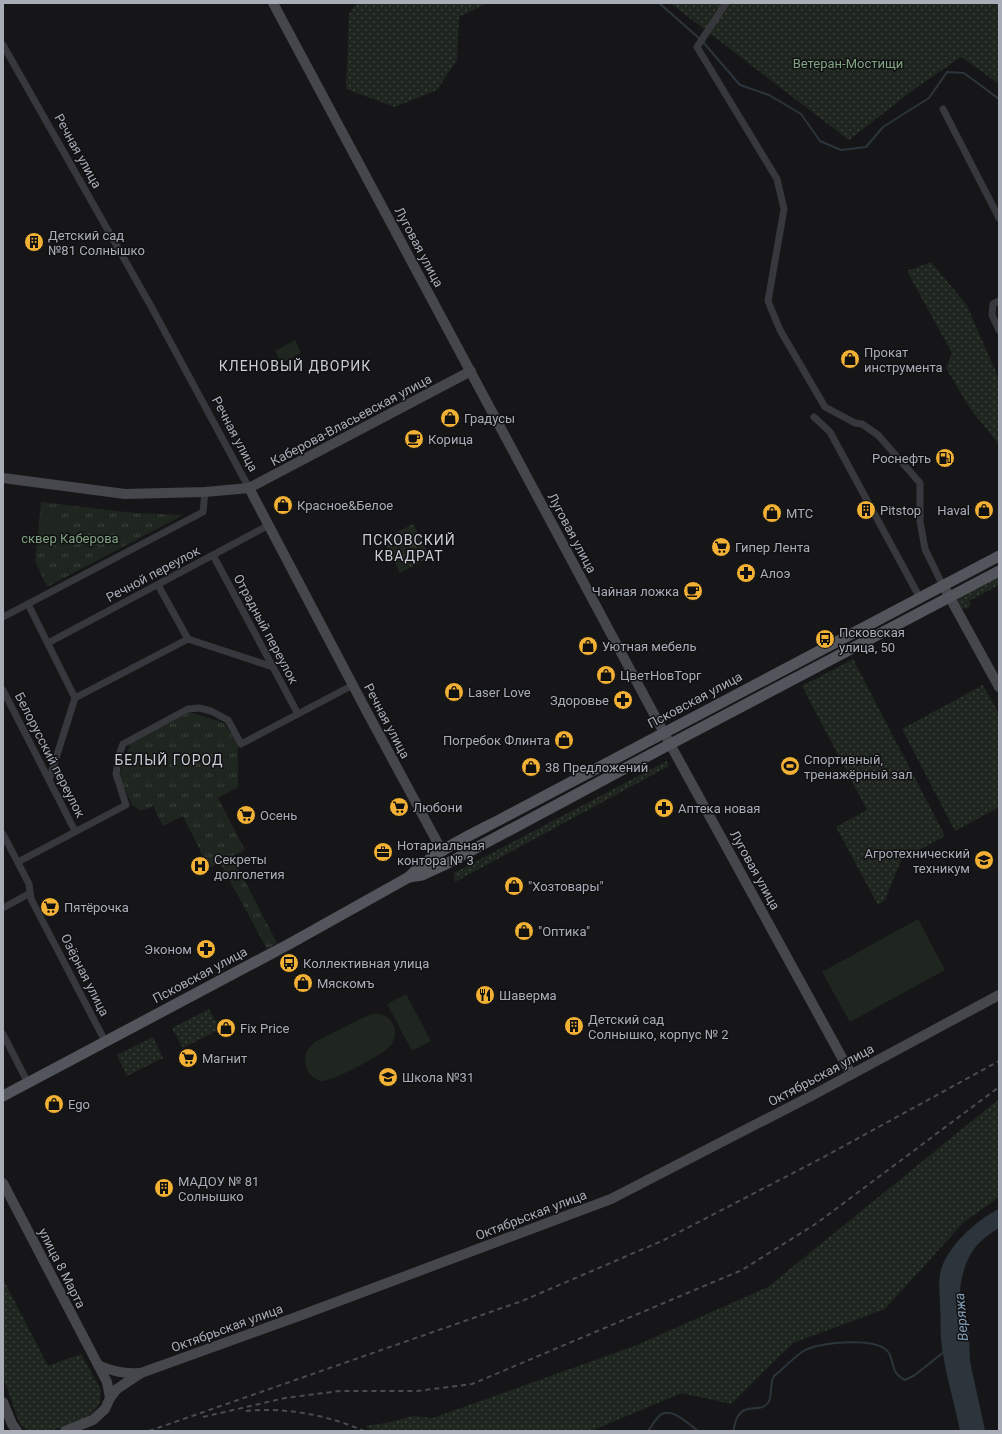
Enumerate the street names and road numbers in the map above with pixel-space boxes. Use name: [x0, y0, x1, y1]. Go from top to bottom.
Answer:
street label: Речная улица: [51, 111, 105, 191]
street label: Луговая улица: [392, 204, 446, 290]
street label: Каберова-Власьевская улица: [268, 371, 434, 469]
street label: Речная улица: [209, 394, 261, 474]
street label: Луговая улица: [545, 490, 599, 576]
street label: Речной переулок: [104, 543, 202, 605]
street label: Отрадный переулок: [231, 572, 301, 686]
street label: Псковская улица: [645, 669, 745, 731]
street label: Речная улица: [361, 681, 413, 761]
street label: Белорусский переулок: [12, 690, 88, 820]
street label: Луговая улица: [727, 828, 783, 912]
street label: Озёрная улица: [58, 931, 112, 1019]
street label: Псковская улица: [150, 944, 250, 1006]
street label: Октябрьская улица: [765, 1041, 877, 1109]
street label: Октябрьская улица: [473, 1187, 589, 1243]
street label: улица 8 Марта: [35, 1225, 89, 1311]
street label: Октябрьская улица: [169, 1301, 285, 1355]

